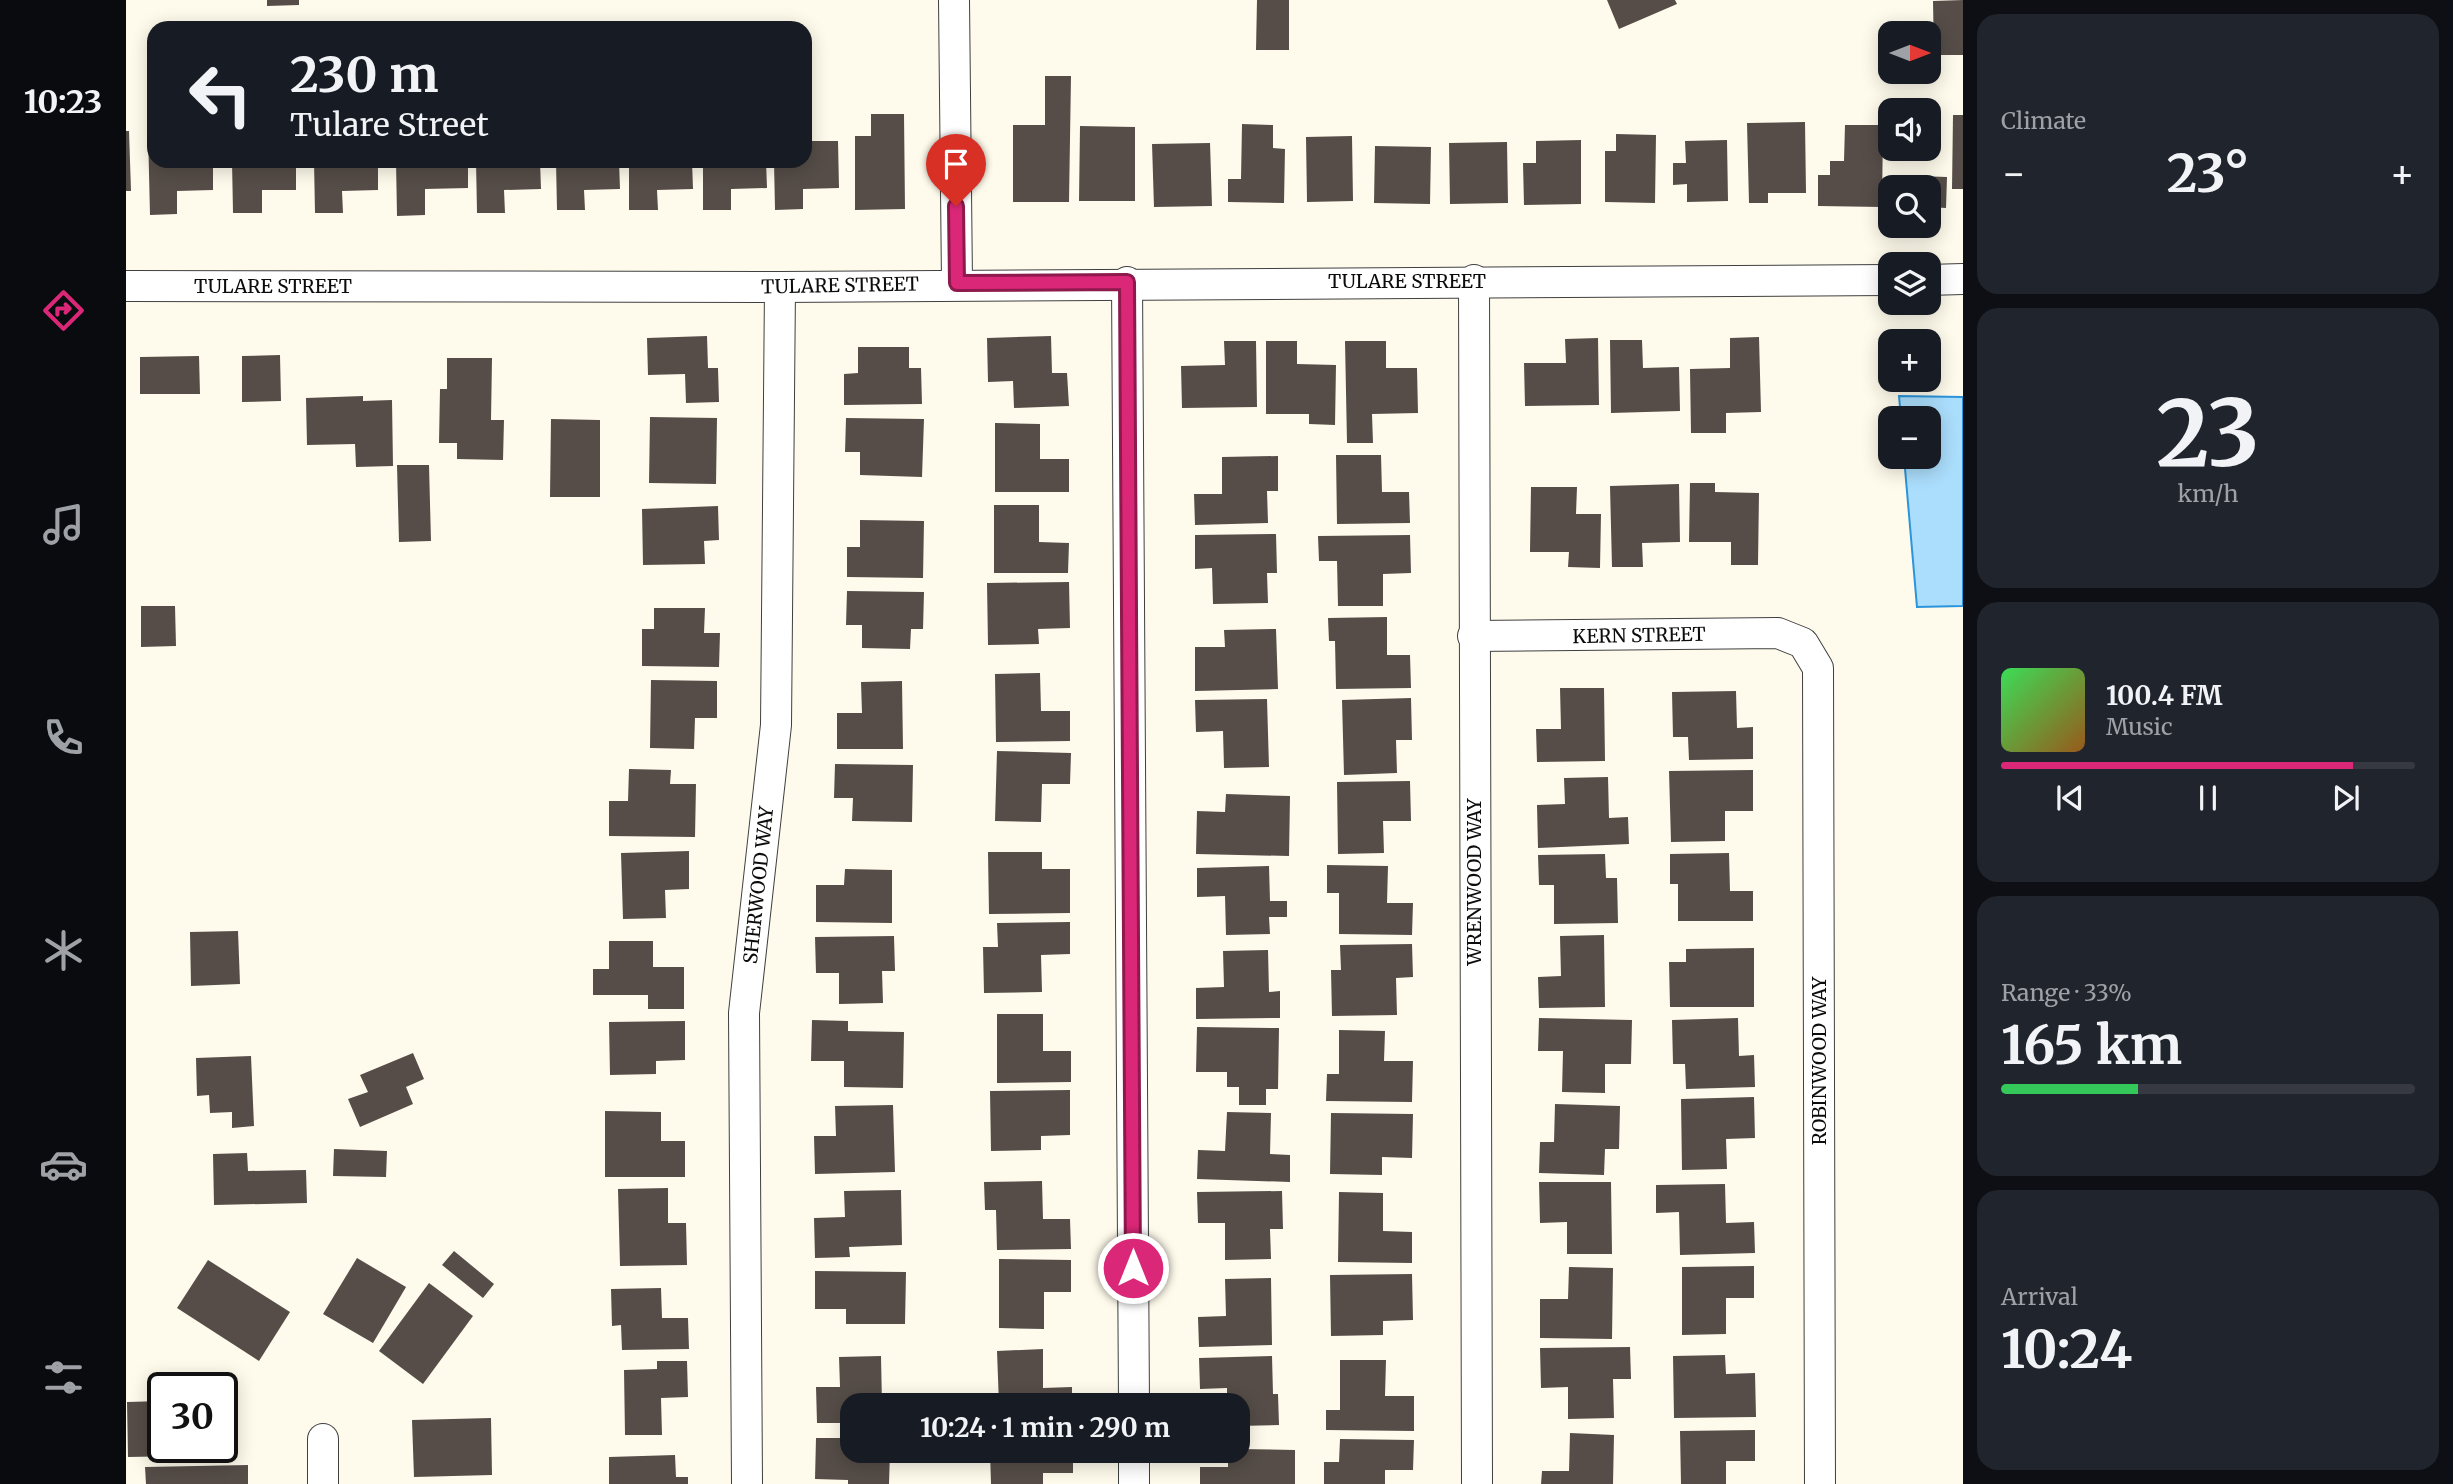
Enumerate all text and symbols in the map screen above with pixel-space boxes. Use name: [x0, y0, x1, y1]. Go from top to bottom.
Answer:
north arrow: [1878, 21, 1941, 84]
map controls: [1878, 21, 1941, 469]
text: 230 m: [290, 44, 438, 105]
icon: left: [175, 49, 266, 140]
text: 10:23: [24, 82, 102, 122]
button: sound: [1878, 98, 1941, 161]
text: Tulare Street: [290, 105, 489, 145]
text: Climate: [2001, 106, 2086, 135]
pin: [926, 134, 986, 206]
text: 23°: [2167, 141, 2249, 206]
icon: arrive: [937, 145, 975, 183]
text: −: [2001, 150, 2026, 197]
text: +: [2390, 150, 2415, 197]
button: search: [1878, 175, 1941, 238]
button: layers: [1878, 252, 1941, 315]
street label: TULARE STREET: [1328, 269, 1486, 293]
street label: TULARE STREET: [761, 272, 919, 298]
street label: TULARE STREET: [194, 274, 352, 298]
icon: directions: [39, 286, 88, 335]
button: +: [1878, 329, 1941, 392]
text: 23: [2156, 376, 2260, 491]
button: −: [1878, 406, 1941, 469]
text: km/h: [2178, 479, 2238, 508]
icon: music: [39, 500, 88, 549]
street label: KERN STREET: [1572, 622, 1706, 648]
text: 100.4 FM: [2106, 679, 2223, 712]
text: Music: [2106, 712, 2173, 741]
icon: phone: [39, 713, 88, 762]
icon: previous: [2051, 779, 2089, 817]
icon: pause: [2189, 779, 2227, 817]
icon: next: [2327, 779, 2365, 817]
street label: WRENWOOD WAY: [1462, 798, 1486, 967]
street label: SHERWOOD WAY: [738, 804, 778, 965]
icon: climate: [39, 926, 88, 975]
street label: ROBINWOOD WAY: [1807, 976, 1831, 1145]
text: Range · 33%: [2001, 978, 2132, 1007]
text: 165 km: [2001, 1013, 2182, 1078]
icon: car: [39, 1140, 88, 1189]
position arrow: [1096, 1231, 1170, 1305]
text: Arrival: [2001, 1282, 2078, 1311]
text: 10:24: [2001, 1317, 2132, 1382]
icon: filters: [39, 1353, 88, 1402]
speed limit sign: 30: [147, 1372, 238, 1463]
text: 10:24 · 1 min · 290 m: [920, 1411, 1170, 1444]

